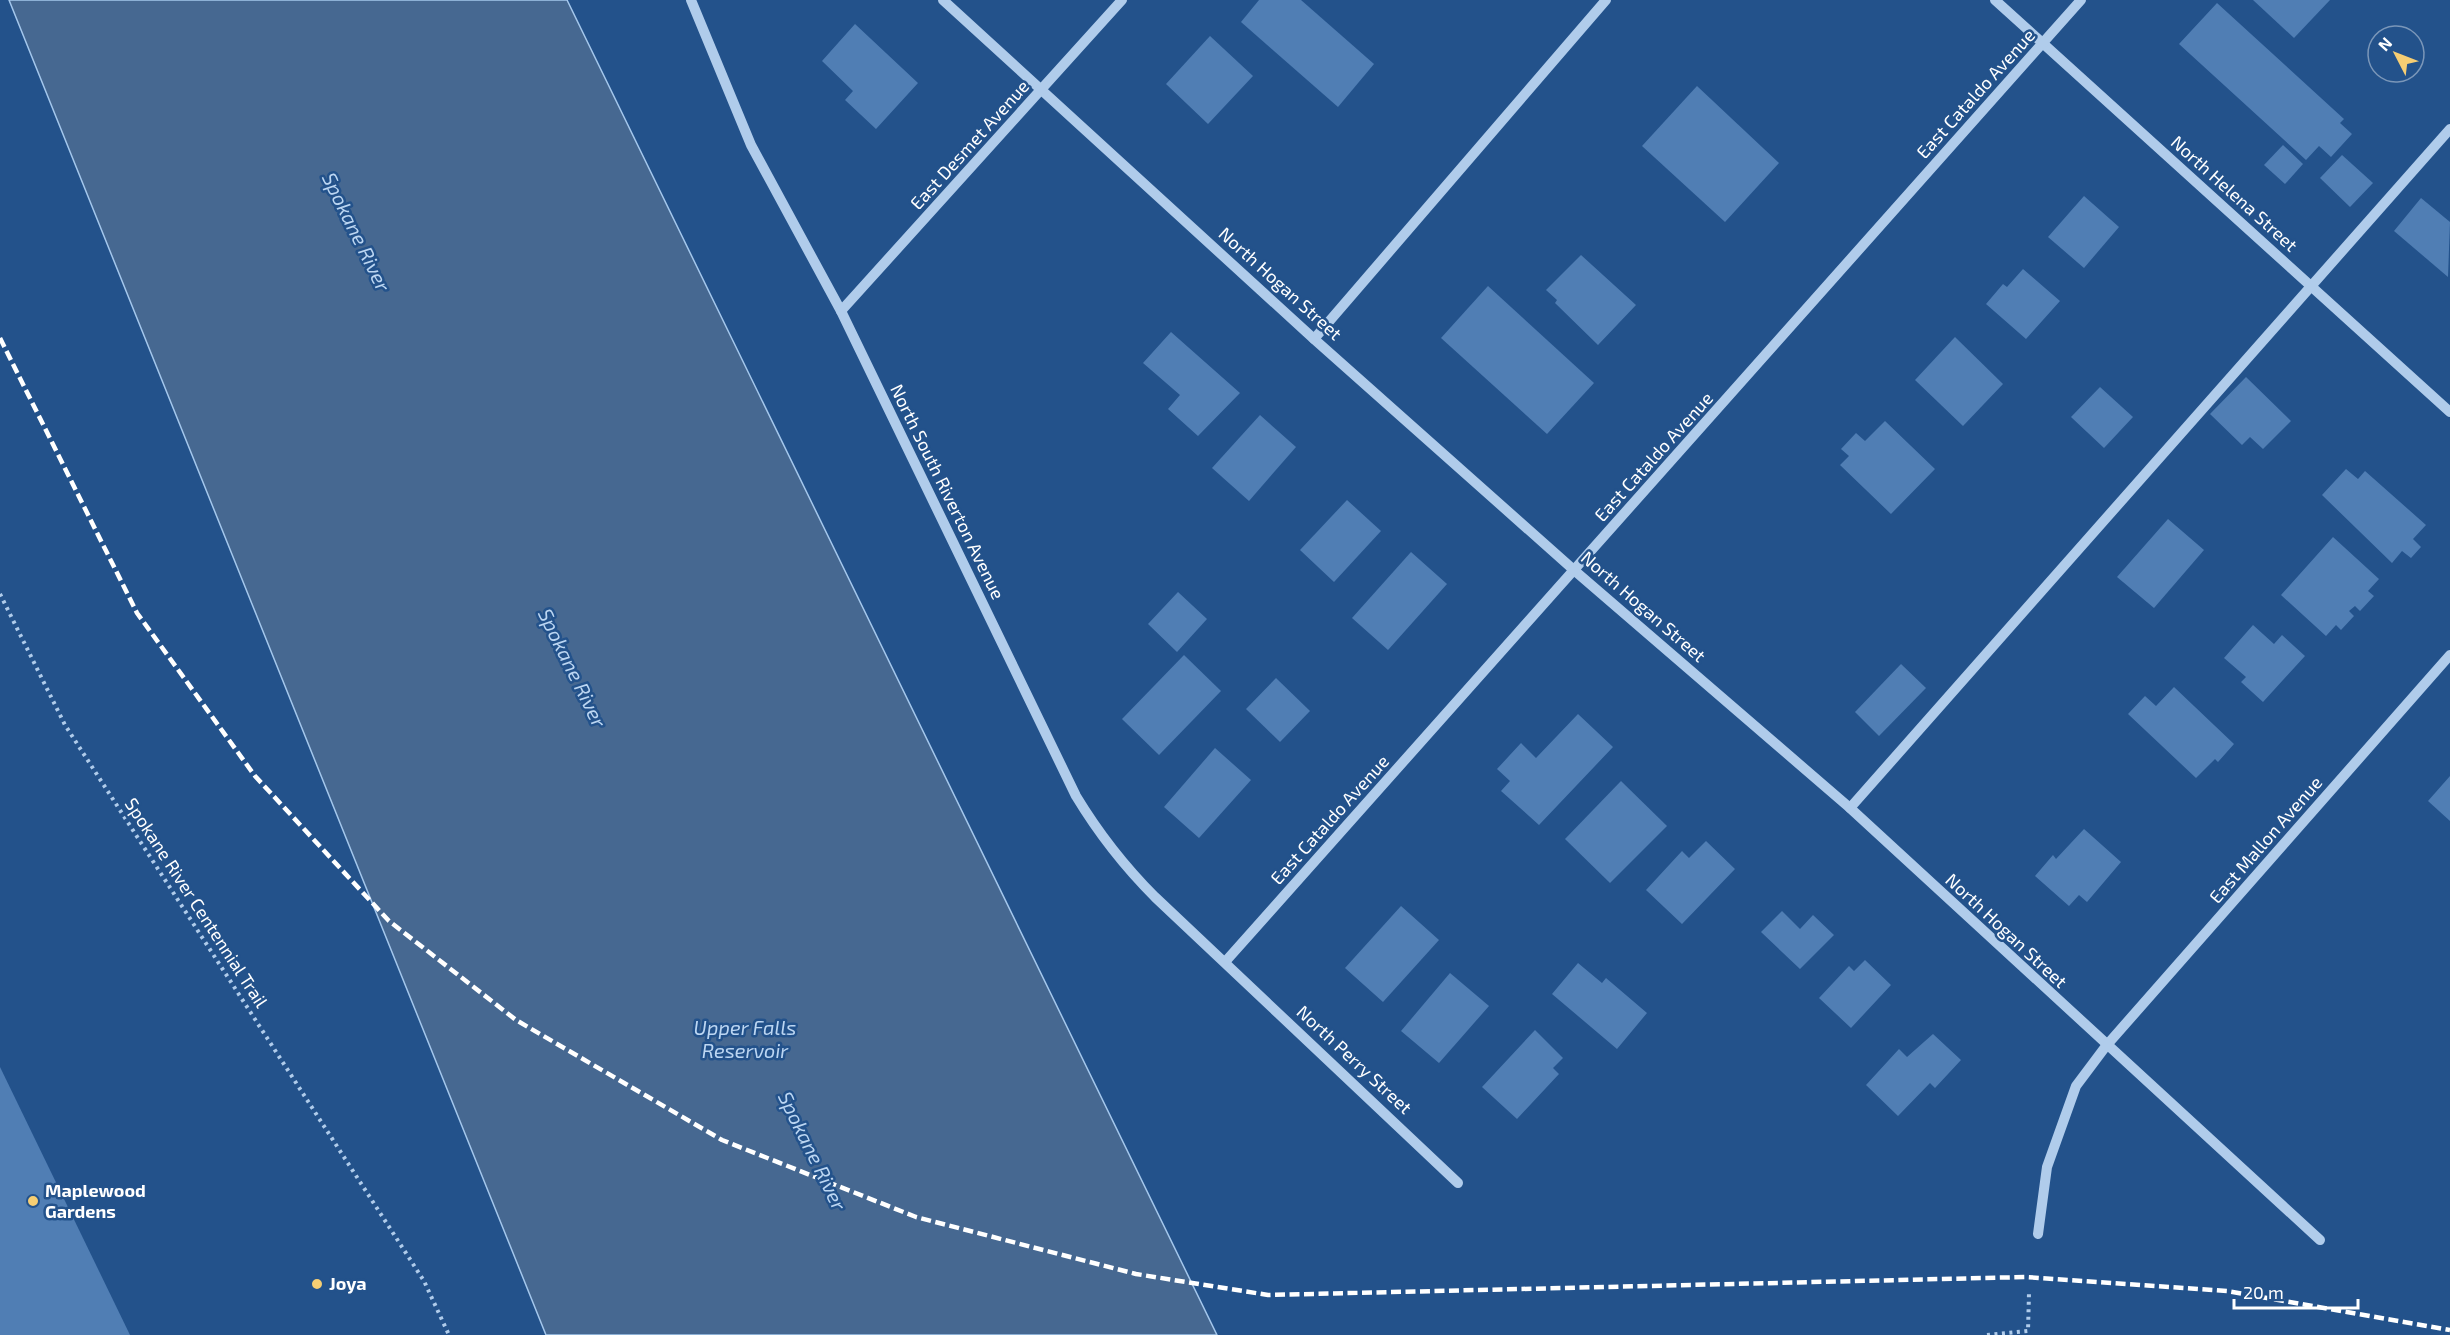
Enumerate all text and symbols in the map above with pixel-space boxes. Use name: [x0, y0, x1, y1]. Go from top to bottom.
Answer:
street label: East Cataldo Avenue: [1911, 24, 2039, 163]
north arrow: [2366, 24, 2426, 84]
text: N: [2374, 33, 2395, 54]
street label: East Desmet Avenue: [905, 75, 1033, 214]
street label: North Helena Street: [2167, 131, 2303, 256]
water label: Spokane River: [318, 168, 396, 296]
street label: North Hogan Street: [1215, 222, 1347, 344]
street label: North South Riverton Avenue: [886, 380, 1010, 603]
street label: East Cataldo Avenue: [1589, 387, 1717, 526]
street label: North Hogan Street: [1577, 546, 1711, 666]
water label: Spokane River: [534, 604, 612, 732]
street label: East Cataldo Avenue: [1265, 750, 1393, 889]
street label: East Mallon Avenue: [2204, 771, 2326, 907]
street label: Spokane River Centennial Trail: [121, 793, 273, 1012]
street label: North Hogan Street: [1941, 868, 2072, 992]
street label: North Perry Street: [1293, 1000, 1417, 1118]
water label: Upper Falls Reservoir: [694, 1015, 796, 1062]
water label: Spokane River: [774, 1087, 852, 1215]
place label: Maplewood Gardens: [45, 1179, 146, 1222]
marker: Maplewood Gardens: [26, 1194, 40, 1208]
place label: Joya: [329, 1272, 366, 1294]
scale bar: [2234, 1272, 2358, 1310]
marker: Joya: [310, 1277, 324, 1291]
text: 20 m: [2243, 1281, 2284, 1303]

